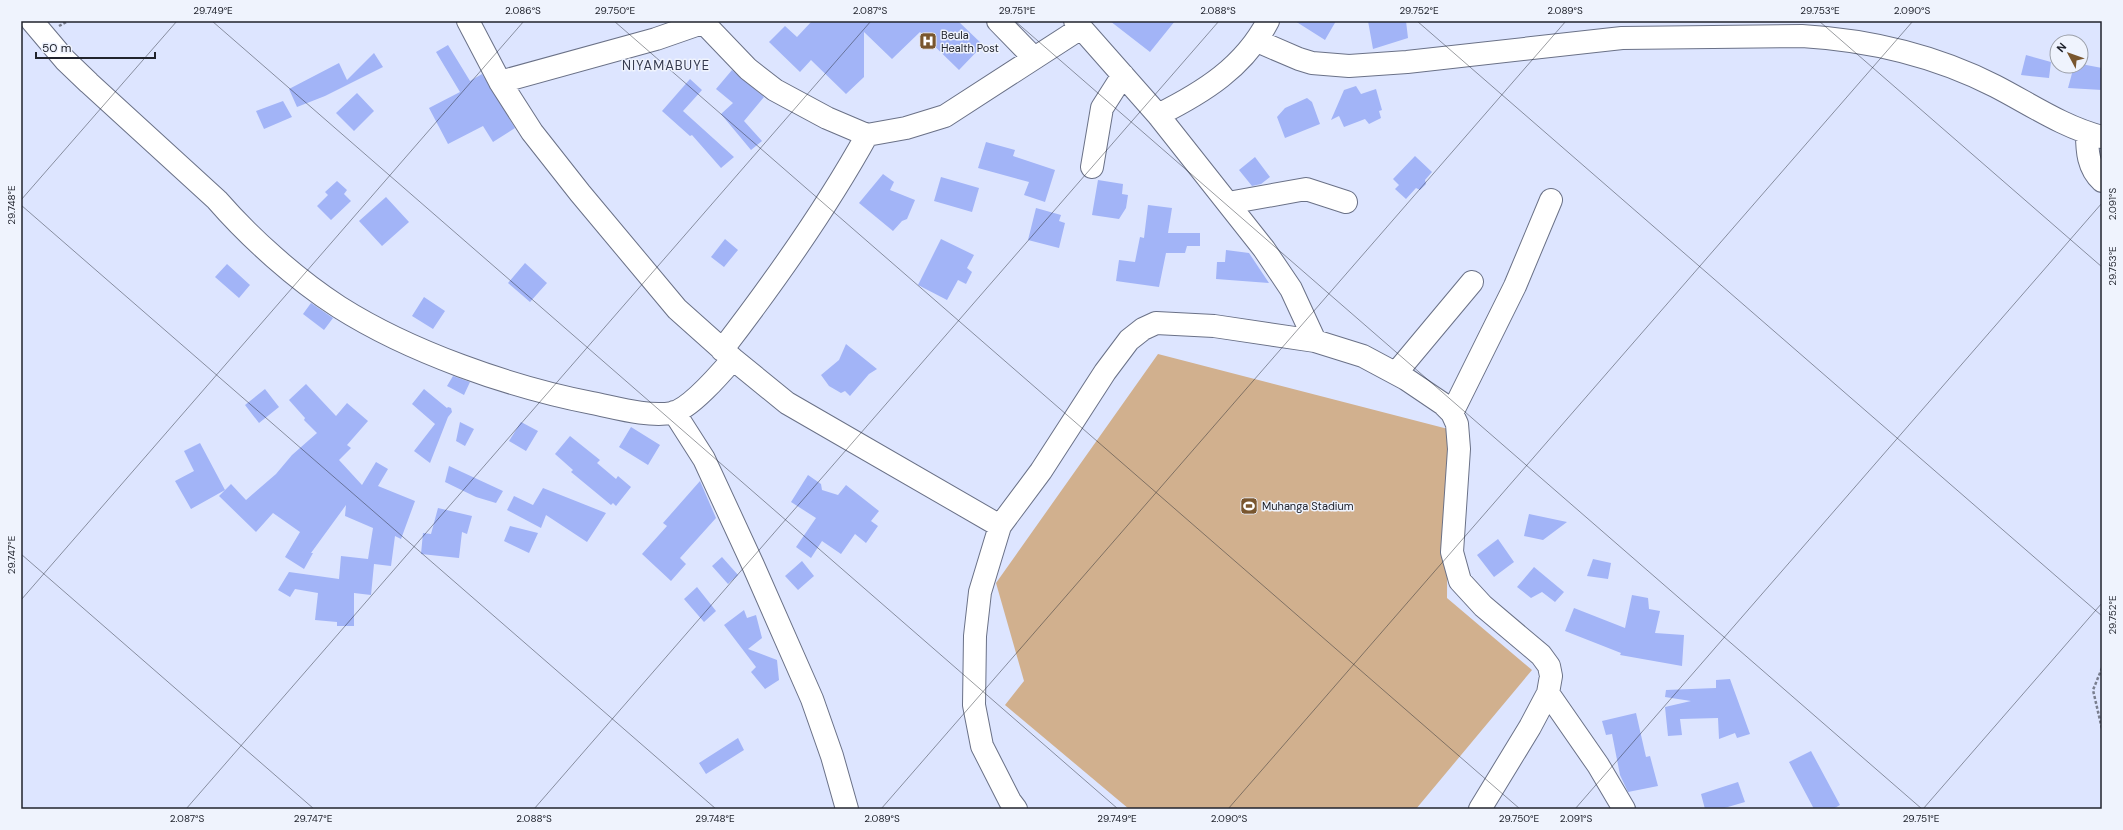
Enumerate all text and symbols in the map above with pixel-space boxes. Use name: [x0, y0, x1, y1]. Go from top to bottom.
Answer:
text: 29.749°E: [193, 4, 233, 17]
text: 2.086°S: [505, 4, 541, 17]
text: 29.750°E: [595, 4, 636, 17]
text: 2.087°S: [853, 4, 887, 17]
text: 29.751°E: [999, 4, 1036, 17]
text: 2.088°S: [1200, 4, 1236, 17]
text: 29.752°E: [1399, 4, 1439, 17]
text: 2.089°S: [1547, 4, 1583, 17]
text: 29.753°E: [1800, 4, 1840, 17]
text: 2.090°S: [1894, 4, 1930, 17]
place label: Beula Health Post: [941, 28, 999, 55]
hospital icon: Beula Health Post: [918, 31, 938, 51]
scale bar: [36, 34, 155, 60]
north arrow: [2049, 34, 2089, 74]
text: 50 m: [42, 40, 71, 56]
text: N: [2054, 40, 2069, 55]
district label: NIYAMABUYE: [622, 57, 710, 74]
text: 29.748°E: [5, 185, 18, 225]
text: 2.091°S: [2106, 187, 2119, 220]
text: 29.753°E: [2106, 246, 2119, 286]
sports icon: Muhanga Stadium: [1239, 496, 1259, 516]
place label: Muhanga Stadium: [1262, 499, 1354, 513]
text: 29.747°E: [5, 535, 18, 574]
text: 29.752°E: [2106, 595, 2119, 635]
text: 2.087°S: [170, 812, 204, 825]
text: 29.747°E: [294, 812, 333, 825]
text: 2.088°S: [516, 812, 552, 825]
text: 29.748°E: [695, 812, 735, 825]
text: 2.089°S: [864, 812, 900, 825]
text: 29.749°E: [1097, 812, 1137, 825]
text: 2.090°S: [1211, 812, 1247, 825]
text: 29.750°E: [1499, 812, 1540, 825]
text: 2.091°S: [1560, 812, 1593, 825]
text: 29.751°E: [1903, 812, 1940, 825]

